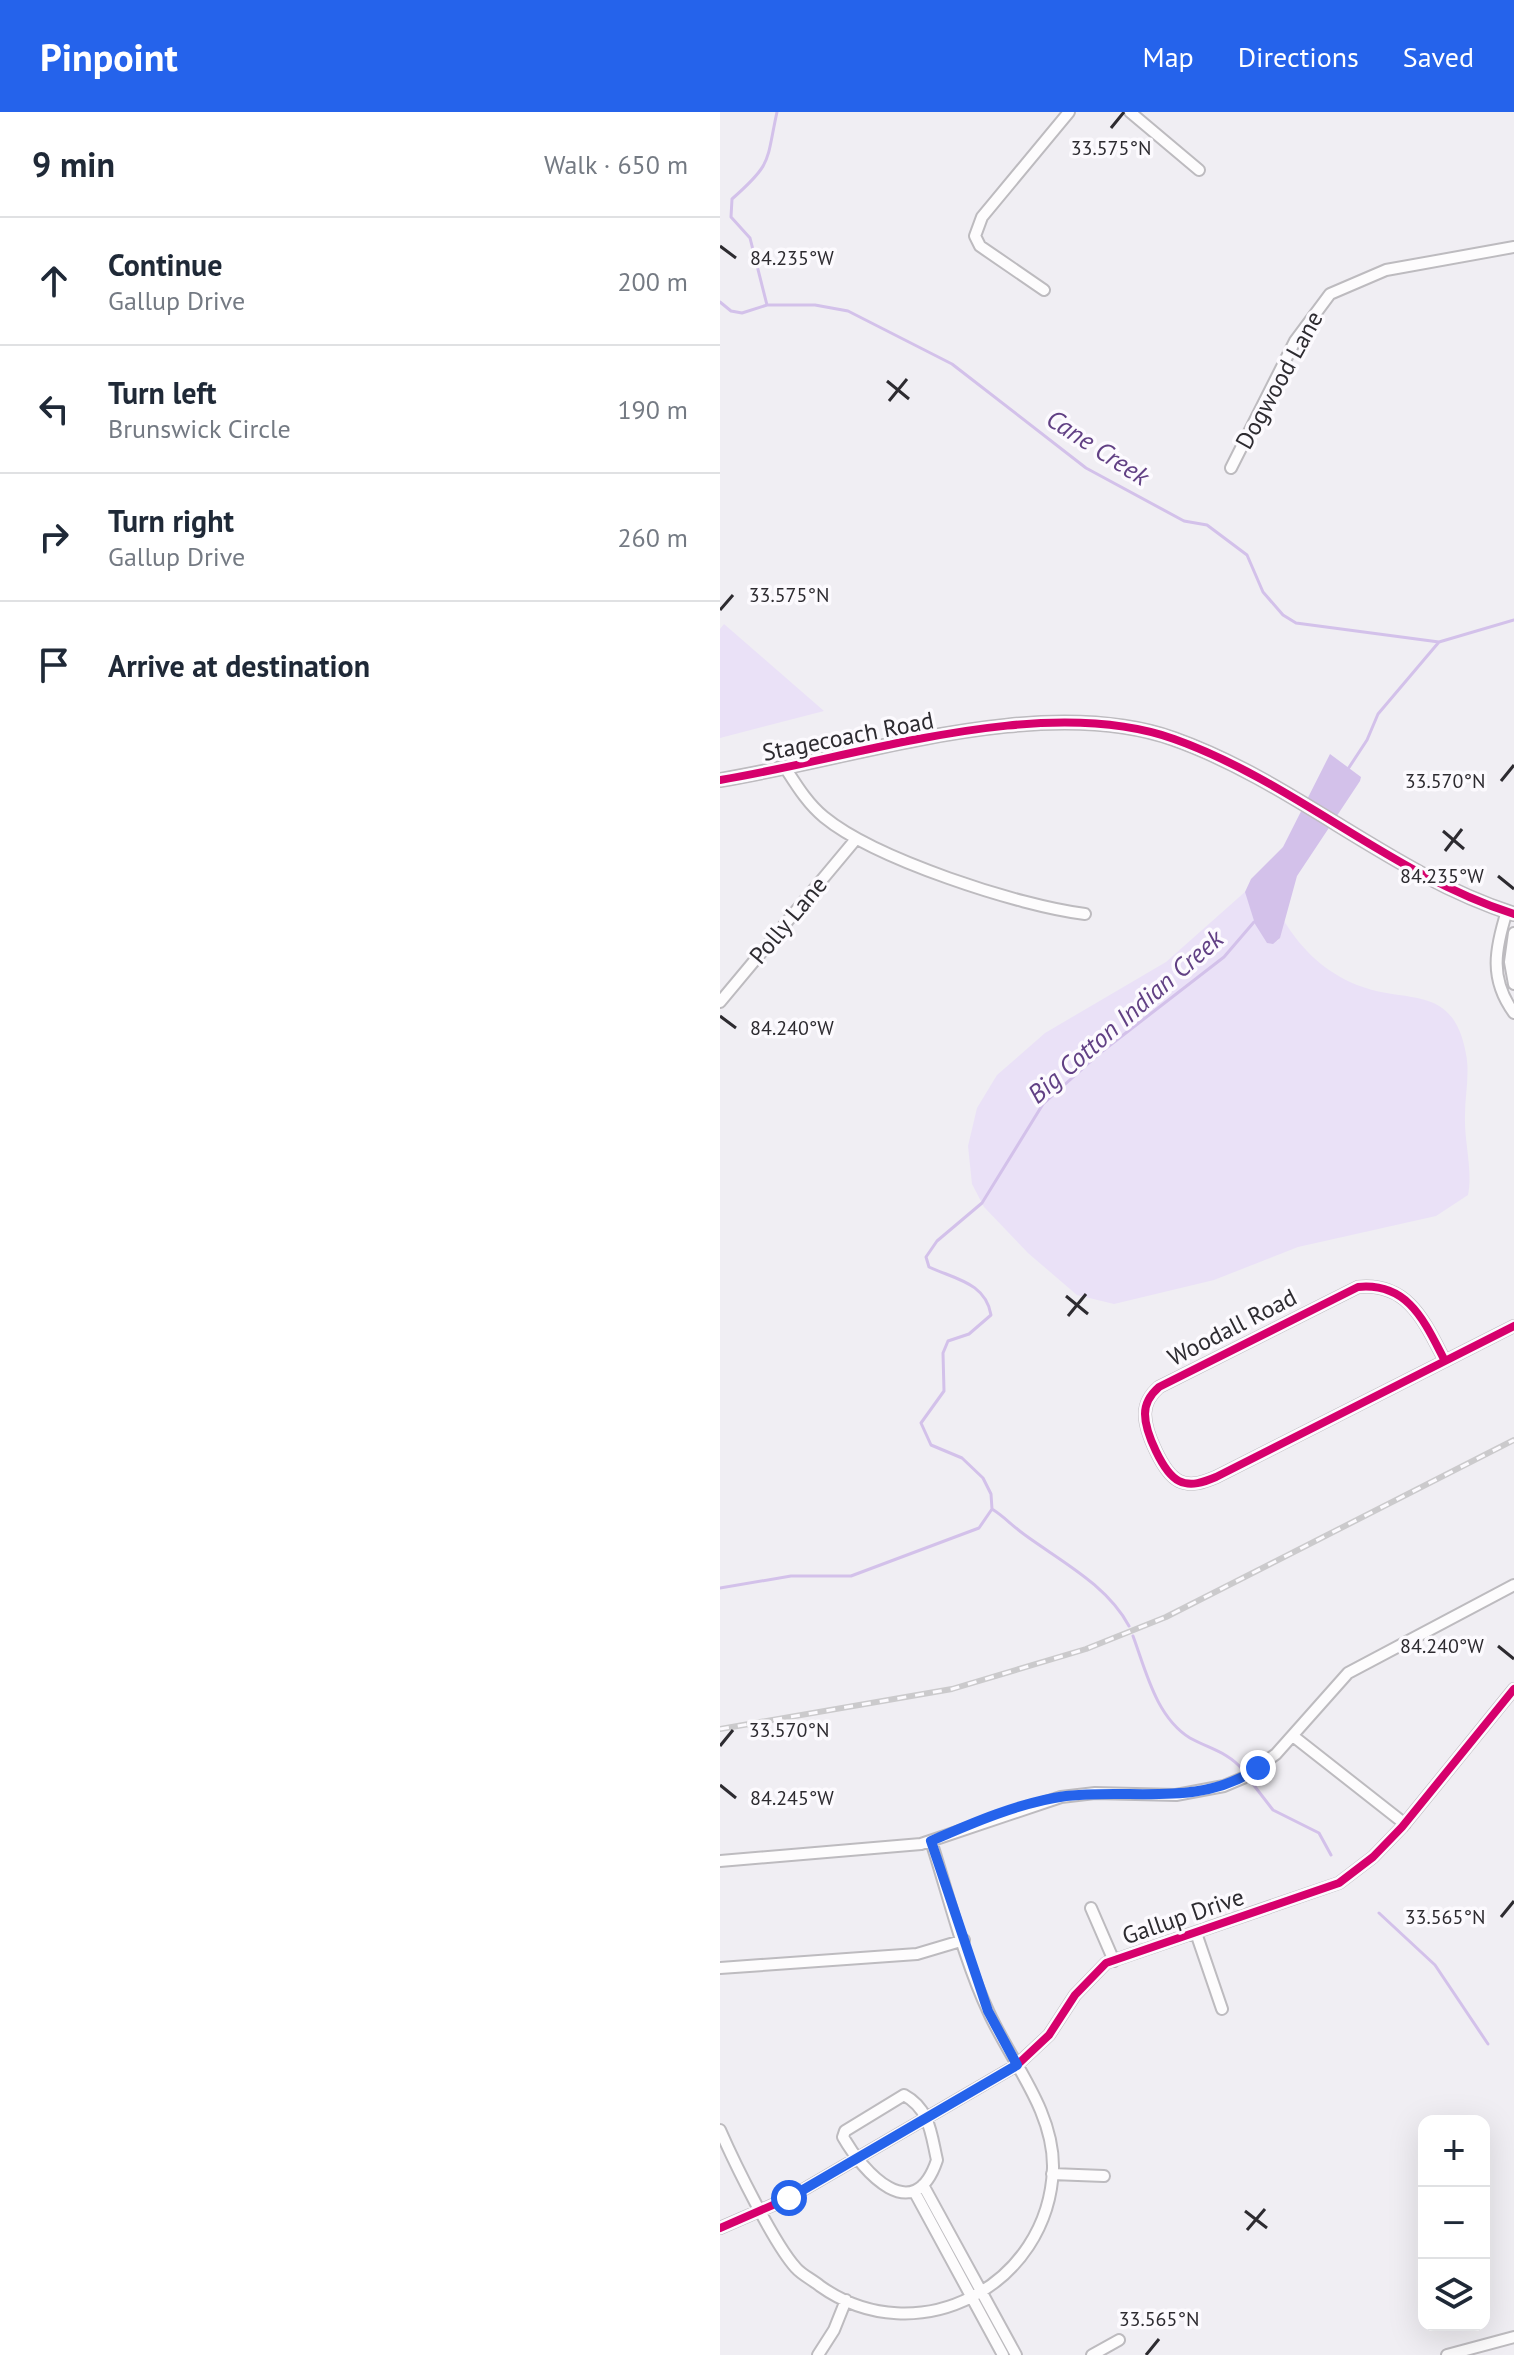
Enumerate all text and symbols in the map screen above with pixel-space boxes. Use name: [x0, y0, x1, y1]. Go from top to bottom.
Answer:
text: Pinpoint: [40, 32, 178, 81]
text: Map: [1143, 38, 1194, 75]
text: Directions: [1238, 38, 1359, 75]
text: Saved: [1403, 38, 1474, 75]
text: 33.575°N: [1071, 135, 1151, 161]
text: 9 min: [32, 142, 115, 186]
text: Walk · 650 m: [544, 148, 688, 181]
text: Continue: [108, 245, 222, 284]
text: 84.235°W: [750, 245, 834, 271]
icon: ahead: [32, 259, 76, 303]
text: 200 m: [617, 265, 688, 298]
text: Gallup Drive: [108, 284, 245, 317]
street label: Dogwood Lane: [1228, 306, 1330, 454]
text: Turn left: [108, 373, 216, 412]
icon: left: [32, 387, 76, 431]
text: 190 m: [617, 393, 688, 426]
water label: Cane Creek: [1040, 402, 1157, 493]
text: Brunswick Circle: [108, 412, 291, 445]
text: Turn right: [108, 501, 234, 540]
icon: right: [32, 515, 76, 559]
text: 260 m: [617, 521, 688, 554]
text: Gallup Drive: [108, 540, 245, 573]
text: 33.575°N: [749, 582, 829, 608]
icon: arrive: [32, 643, 76, 687]
text: Arrive at destination: [108, 646, 370, 685]
street label: Stagecoach Road: [760, 704, 936, 768]
text: 33.570°N: [1405, 768, 1485, 794]
text: 84.235°W: [1400, 863, 1484, 889]
street label: Polly Lane: [742, 870, 834, 970]
water label: Big Cotton Indian Creek: [1020, 921, 1231, 1110]
text: 84.240°W: [750, 1015, 834, 1041]
street label: Woodall Road: [1162, 1281, 1302, 1373]
text: 84.240°W: [1400, 1633, 1484, 1659]
text: 33.570°N: [749, 1717, 829, 1743]
route end: [1240, 1750, 1276, 1786]
text: 84.245°W: [750, 1785, 834, 1811]
street label: Gallup Drive: [1118, 1881, 1248, 1951]
text: 33.565°N: [1405, 1904, 1485, 1930]
map controls: [1418, 2115, 1490, 2331]
button: +: [1418, 2115, 1490, 2187]
route start: [771, 2180, 807, 2216]
button: −: [1418, 2187, 1490, 2259]
button: layers: [1418, 2259, 1490, 2331]
text: 33.565°N: [1119, 2306, 1199, 2332]

